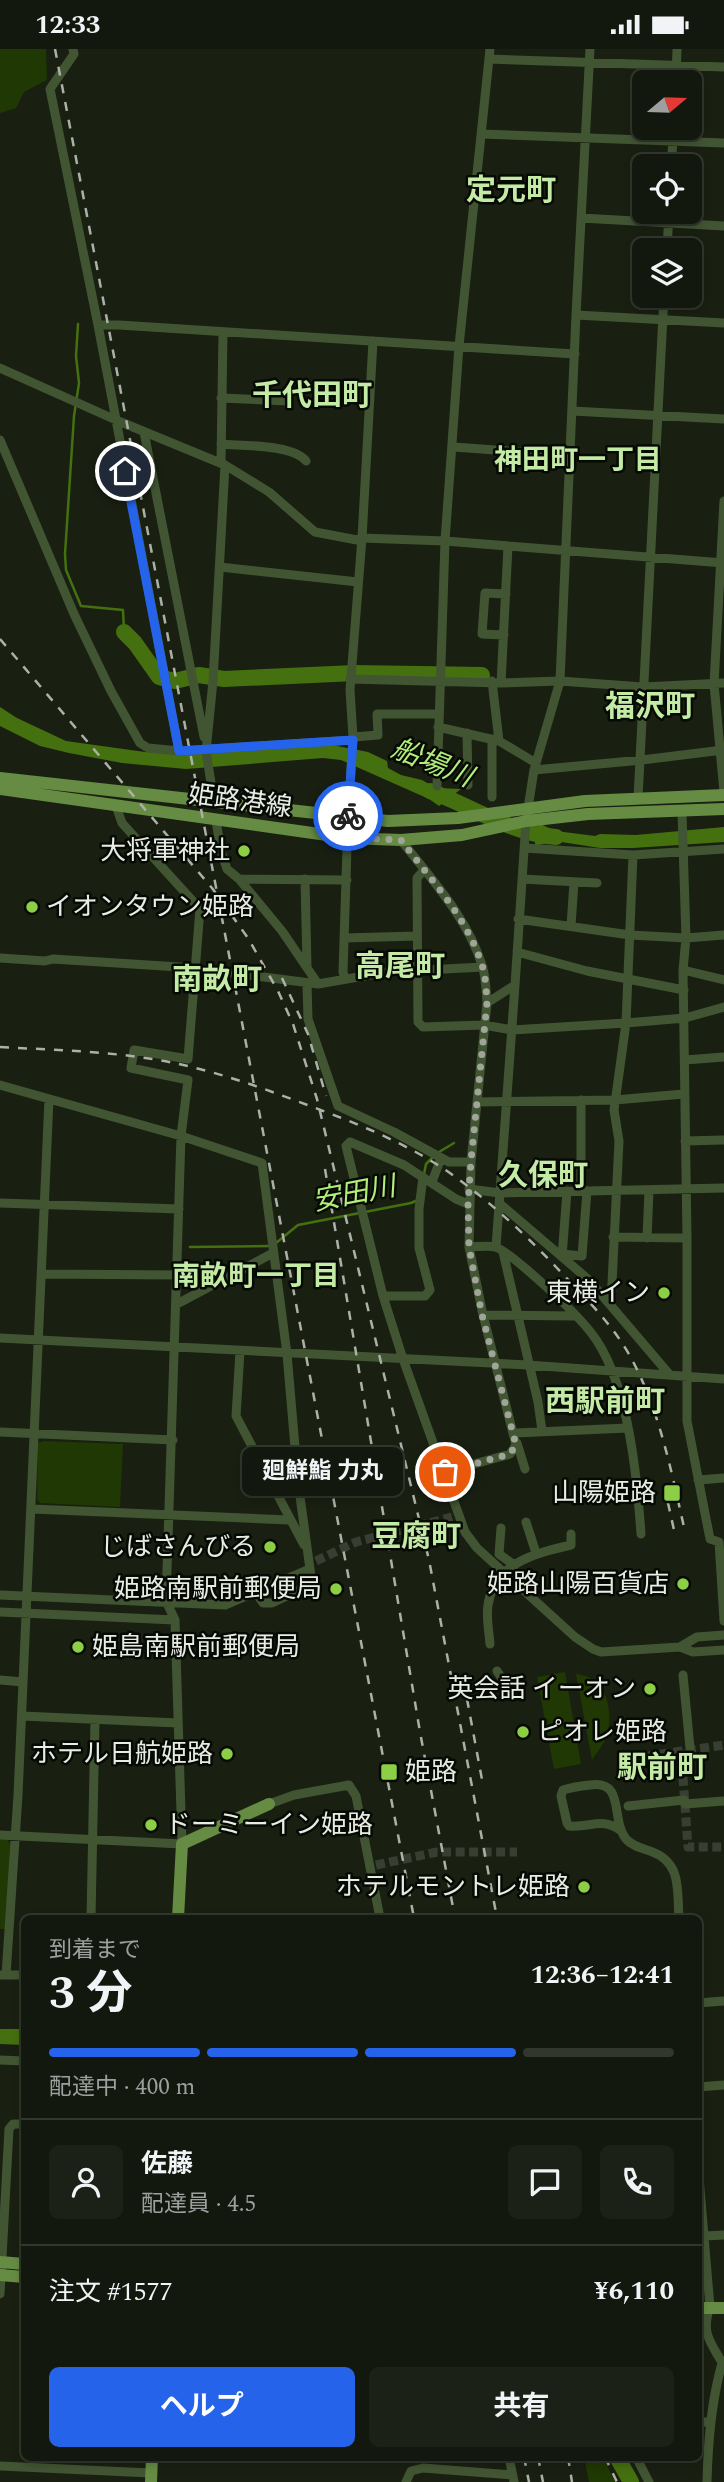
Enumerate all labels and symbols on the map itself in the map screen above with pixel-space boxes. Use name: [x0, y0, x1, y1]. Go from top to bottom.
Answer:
north arrow: [632, 70, 702, 140]
district label: 定元町: [466, 168, 556, 214]
district label: 千代田町: [252, 373, 372, 419]
district label: 神田町一丁目: [494, 439, 662, 482]
pin: [95, 441, 155, 501]
district label: 福沢町: [605, 684, 695, 730]
water label: 船場川: [385, 727, 482, 800]
street label: 姫路港線: [186, 774, 294, 828]
courier: [313, 781, 383, 851]
place label: 大将軍神社: [100, 831, 230, 871]
marker: 大将軍神社: [236, 843, 252, 859]
place label: イオンタウン姫路: [46, 887, 254, 927]
marker: イオンタウン姫路: [24, 899, 40, 915]
district label: 高尾町: [355, 944, 445, 990]
district label: 南畝町: [172, 957, 262, 1003]
district label: 久保町: [498, 1153, 588, 1199]
water label: 安田川: [309, 1164, 402, 1223]
district label: 南畝町一丁目: [172, 1255, 340, 1298]
place label: 東横イン: [546, 1273, 650, 1313]
marker: 東横イン: [656, 1285, 672, 1301]
district label: 西駅前町: [545, 1379, 665, 1425]
pin: [415, 1442, 475, 1502]
callout: 廻鮮鮨 力丸: [242, 1447, 403, 1497]
place label: 山陽姫路: [552, 1473, 656, 1513]
marker: 山陽姫路: [662, 1483, 682, 1503]
district label: 豆腐町: [371, 1514, 461, 1560]
place label: じばさんびる: [100, 1527, 256, 1567]
marker: じばさんびる: [262, 1539, 278, 1555]
place label: 姫路山陽百貨店: [487, 1564, 669, 1604]
place label: 姫路南駅前郵便局: [114, 1569, 322, 1609]
marker: 姫路山陽百貨店: [675, 1576, 691, 1592]
marker: 姫路南駅前郵便局: [328, 1581, 344, 1597]
place label: 姫島南駅前郵便局: [92, 1627, 300, 1667]
marker: 姫島南駅前郵便局: [70, 1639, 86, 1655]
place label: 英会話 イーオン: [447, 1669, 636, 1709]
marker: 英会話 イーオン: [642, 1681, 658, 1697]
place label: ピオレ姫路: [537, 1712, 667, 1752]
marker: ピオレ姫路: [515, 1724, 531, 1740]
place label: ホテル日航姫路: [31, 1734, 213, 1774]
district label: 駅前町: [617, 1745, 707, 1791]
marker: ホテル日航姫路: [219, 1746, 235, 1762]
place label: 姫路: [405, 1752, 457, 1792]
marker: 姫路: [379, 1762, 399, 1782]
place label: ドーミーイン姫路: [165, 1805, 373, 1845]
marker: ドーミーイン姫路: [143, 1817, 159, 1833]
place label: ホテルモントレ姫路: [336, 1867, 570, 1907]
marker: ホテルモントレ姫路: [576, 1879, 592, 1895]

